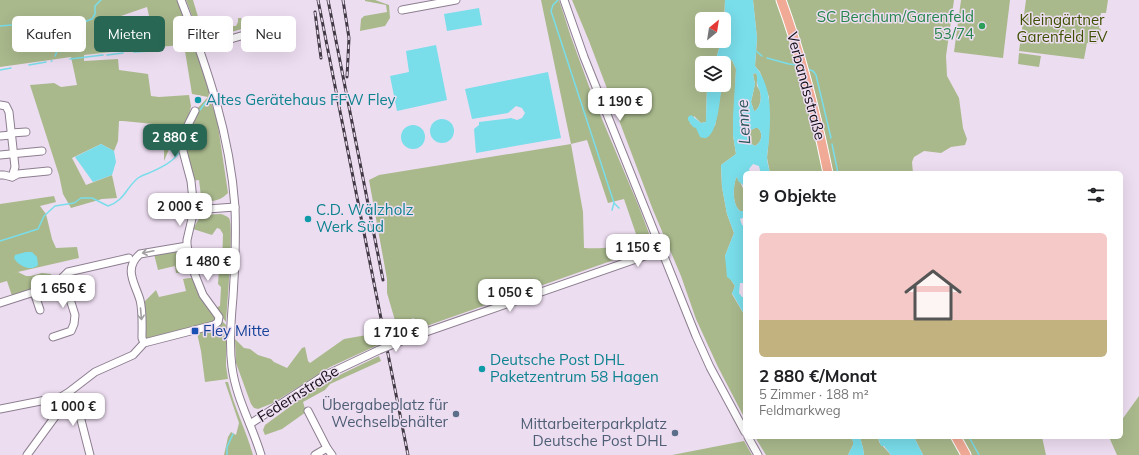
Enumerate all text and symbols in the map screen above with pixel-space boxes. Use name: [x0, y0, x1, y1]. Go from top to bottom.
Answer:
place label: SC Berchum/Garenfeld 53/74: [817, 7, 974, 43]
park label: Kleingärtner Garenfeld EV: [1017, 10, 1108, 46]
north arrow: [695, 12, 731, 48]
map controls: [695, 12, 731, 92]
chip: Kaufen: [12, 16, 86, 52]
chip: Mieten: [94, 16, 165, 52]
chip: Filter: [173, 16, 233, 52]
chip: Neu: [241, 16, 296, 52]
marker: SC Berchum/Garenfeld 53/74: [977, 21, 987, 31]
street label: Verbandsstraße: [783, 30, 830, 142]
button: layers: [695, 56, 731, 92]
pin: 1 190 €: [583, 88, 657, 122]
place label: Altes Gerätehaus FFW Fley: [206, 90, 396, 109]
text: 1 190 €: [597, 93, 643, 109]
marker: Altes Gerätehaus FFW Fley: [193, 95, 203, 105]
water label: Lenne: [732, 99, 754, 145]
pin: 2 880 €: [138, 124, 212, 158]
text: 2 880 €: [152, 129, 198, 145]
icon: filters: [1085, 184, 1107, 206]
text: 9 Objekte: [759, 185, 836, 206]
pin: 2 000 €: [143, 193, 217, 227]
text: 2 000 €: [157, 198, 203, 214]
place label: C.D. Wälzholz Werk Süd: [316, 200, 414, 236]
marker: C.D. Wälzholz Werk Süd: [303, 214, 313, 224]
pin: 1 150 €: [601, 234, 675, 268]
text: 1 150 €: [615, 239, 661, 255]
pin: 1 480 €: [171, 248, 245, 282]
one-way arrow: [142, 249, 155, 257]
text: 1 480 €: [185, 253, 231, 269]
icon: home: [897, 259, 969, 331]
pin: 1 650 €: [26, 275, 100, 309]
pin: 1 050 €: [473, 279, 547, 313]
text: 1 650 €: [40, 280, 86, 296]
text: 1 050 €: [487, 284, 533, 300]
one-way arrow: [138, 307, 145, 320]
pin: 1 710 €: [359, 319, 433, 353]
place label: Fley Mitte: [203, 321, 270, 340]
text: 1 710 €: [373, 324, 419, 340]
marker: Fley Mitte: [190, 326, 200, 336]
place label: Deutsche Post DHL Paketzentrum 58 Hagen: [490, 350, 659, 386]
street label: Federnstraße: [254, 361, 342, 426]
marker: Deutsche Post DHL Paketzentrum 58 Hagen: [477, 364, 487, 374]
text: 2 880 €/Monat: [759, 365, 877, 386]
text: 5 Zimmer · 188 m²: [759, 386, 869, 402]
pin: 1 000 €: [36, 393, 110, 427]
place label: Übergabeplatz für Wechselbehälter: [322, 395, 449, 431]
text: 1 000 €: [50, 398, 96, 414]
text: Feldmarkweg: [759, 402, 841, 418]
marker: Übergabeplatz für Wechselbehälter: [451, 409, 461, 419]
place label: Mittarbeiterparkplatz Deutsche Post DHL: [521, 414, 667, 450]
marker: Mittarbeiterparkplatz Deutsche Post DHL: [670, 428, 680, 438]

